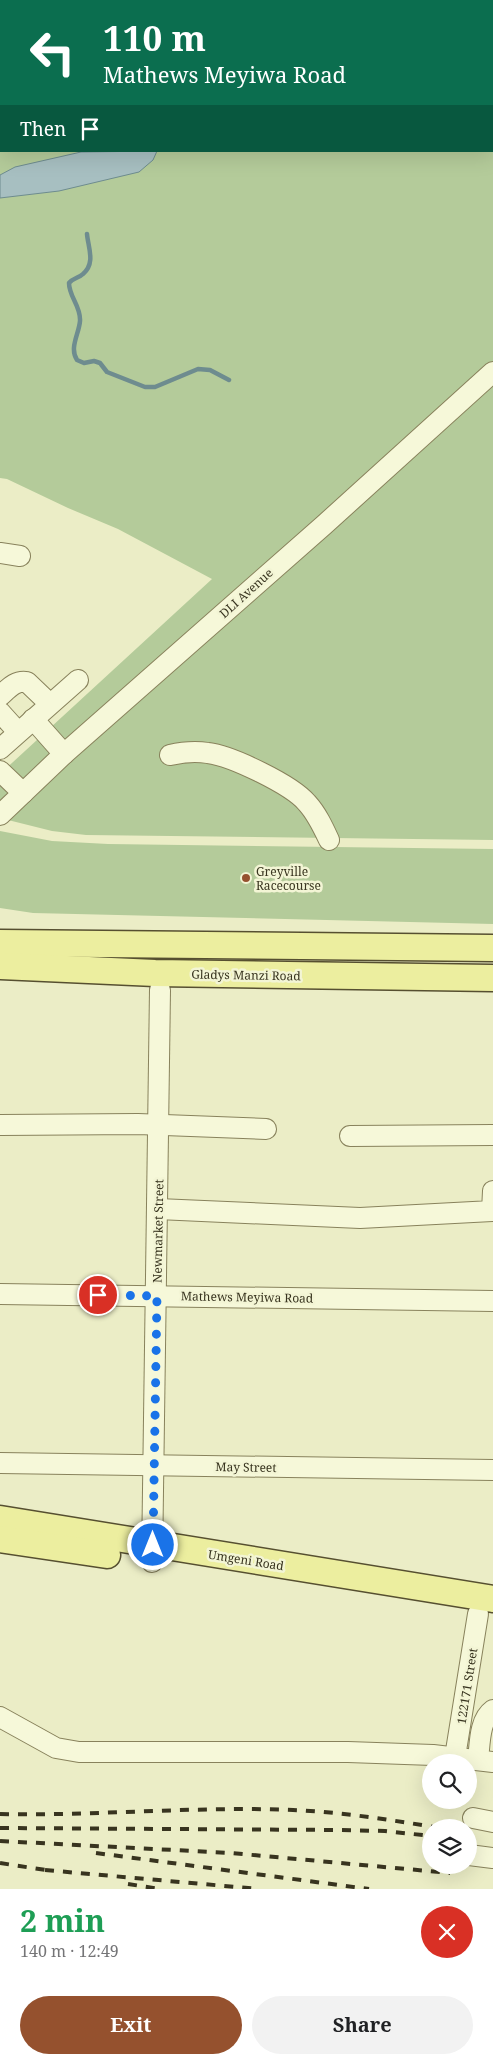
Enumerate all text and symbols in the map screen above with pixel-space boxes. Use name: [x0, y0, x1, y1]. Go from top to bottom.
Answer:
text: 110 m: [103, 14, 206, 61]
icon: left: [20, 20, 85, 85]
text: Mathews Meyiwa Road: [103, 59, 346, 89]
icon: arrive: [76, 115, 104, 143]
text: Then: [20, 116, 66, 142]
street label: DLI Avenue: [216, 564, 276, 622]
place label: Greyville Racecourse: [256, 863, 321, 894]
marker: Greyville Racecourse: [240, 872, 252, 884]
street label: Gladys Manzi Road: [191, 966, 302, 984]
street label: Newmarket Street: [149, 1179, 167, 1283]
pin: [77, 1274, 119, 1316]
icon: arrive: [84, 1281, 112, 1309]
street label: Mathews Meyiwa Road: [181, 1287, 314, 1307]
street label: May Street: [215, 1458, 277, 1476]
position arrow: [126, 1518, 178, 1570]
street label: Umgeni Road: [207, 1546, 286, 1574]
street label: 122171 Street: [453, 1647, 481, 1725]
map controls: [422, 1754, 477, 1874]
button: search: [422, 1754, 477, 1809]
button: layers: [422, 1819, 477, 1874]
text: 2 min: [20, 1900, 105, 1941]
button: close: [421, 1906, 473, 1958]
text: 140 m · 12:49: [20, 1940, 119, 1962]
button: Exit: [20, 1996, 242, 2054]
button: Share: [252, 1996, 473, 2054]

